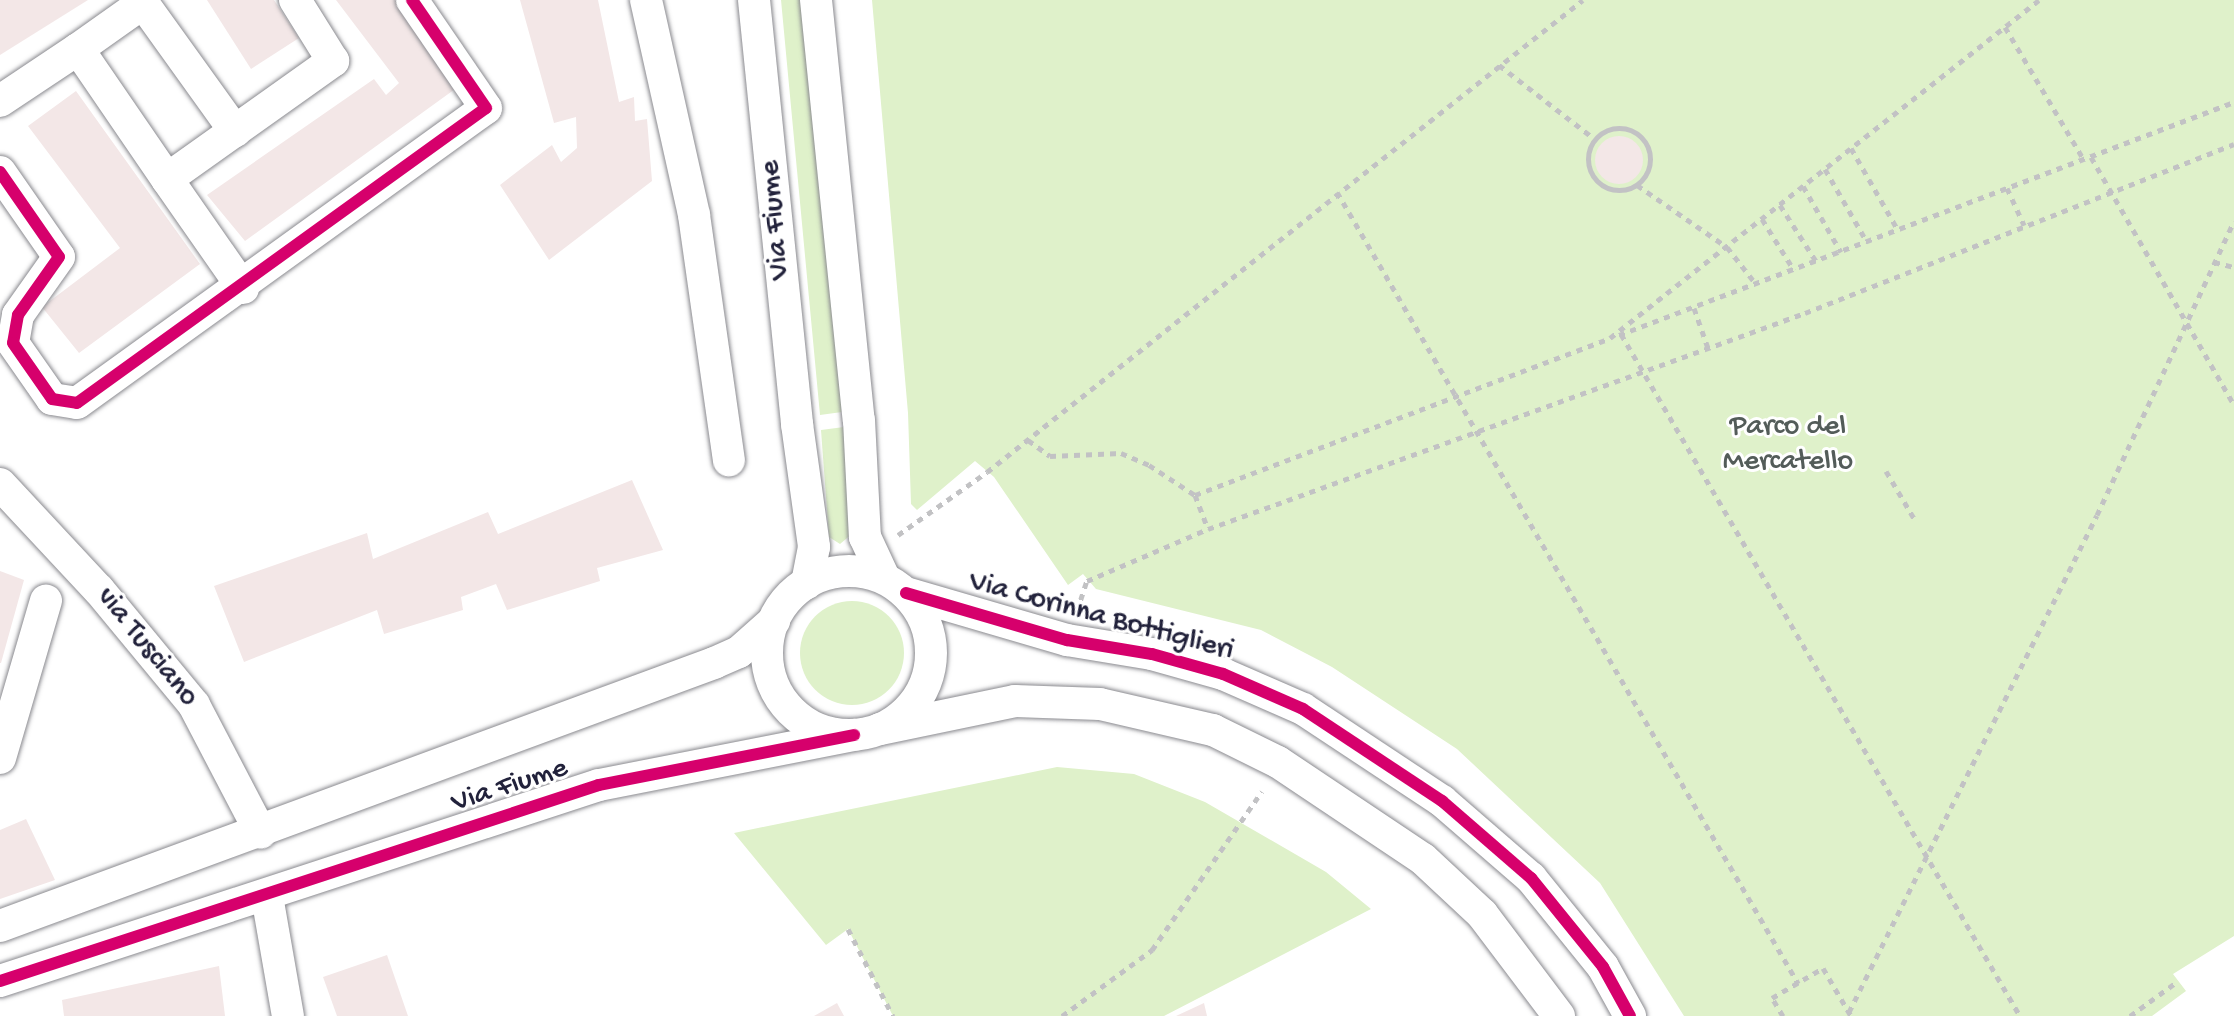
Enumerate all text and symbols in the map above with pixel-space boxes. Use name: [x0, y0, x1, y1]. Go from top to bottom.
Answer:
street label: Via Fiume: [754, 159, 800, 281]
park label: Parco del Mercatello: [1723, 410, 1853, 480]
street label: Via Corinna Bottiglieri: [965, 565, 1237, 671]
street label: via Tusciano: [87, 581, 205, 715]
street label: Via Fiume: [448, 751, 572, 823]

